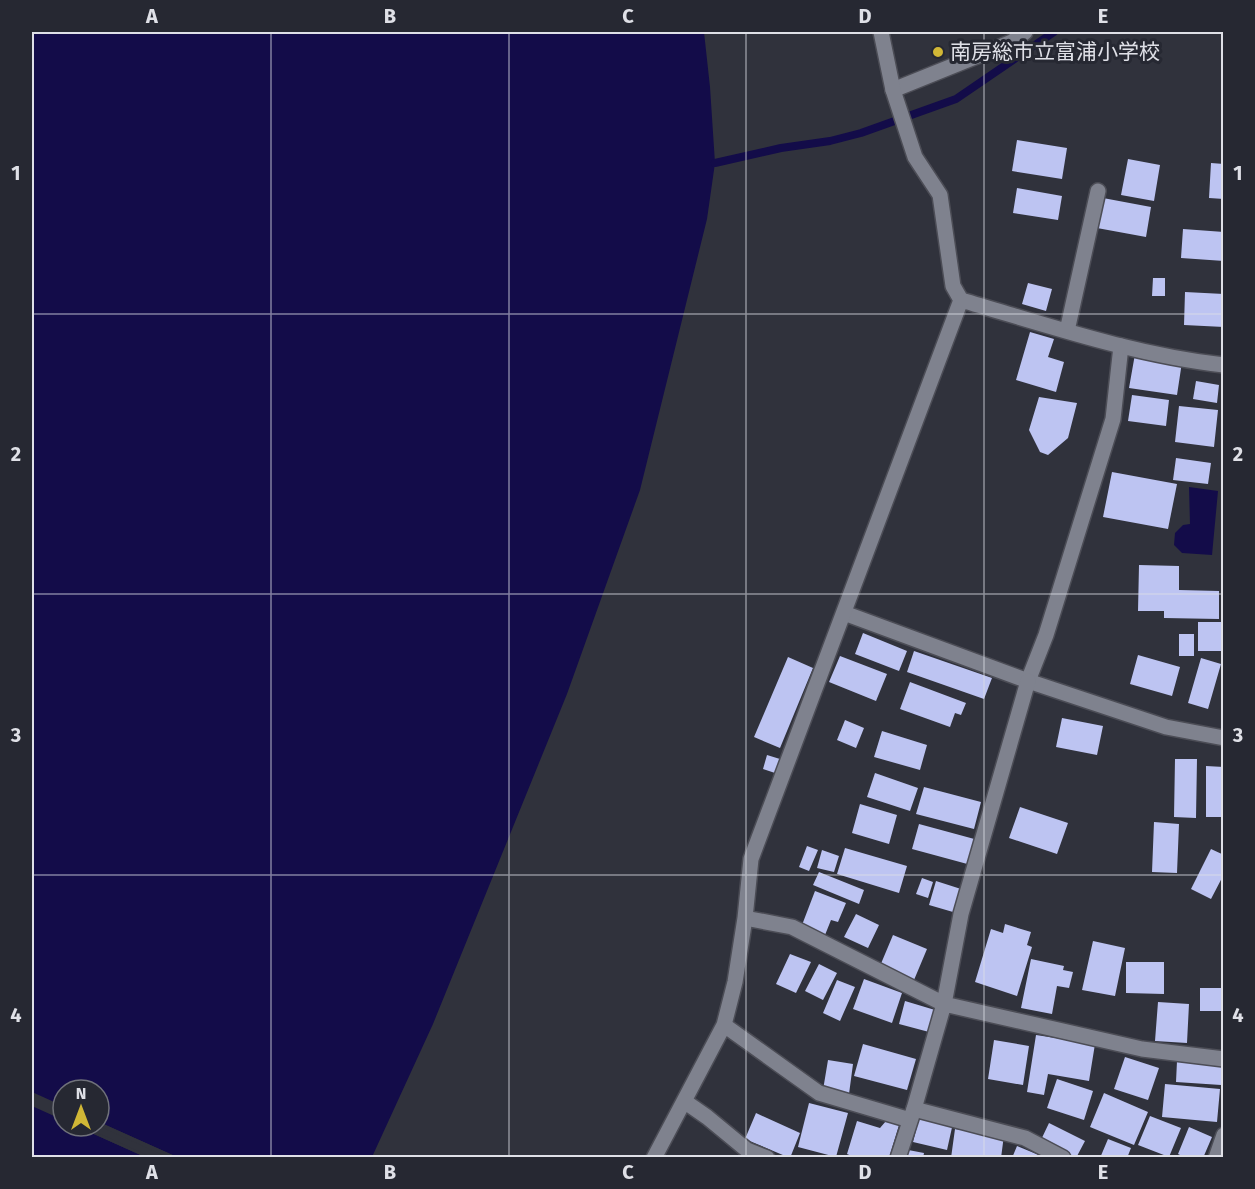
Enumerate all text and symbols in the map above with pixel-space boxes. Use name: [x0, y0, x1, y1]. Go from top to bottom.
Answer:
text: A: [145, 4, 159, 28]
text: B: [384, 4, 396, 28]
text: C: [622, 4, 634, 28]
text: D: [858, 4, 872, 28]
text: E: [1098, 4, 1108, 28]
place label: 南房総市立富浦小学校: [950, 39, 1160, 65]
marker: 南房総市立富浦小学校: [931, 45, 945, 59]
text: 1: [11, 161, 21, 185]
text: 1: [1233, 161, 1243, 185]
text: 2: [11, 442, 21, 466]
text: 2: [1233, 442, 1243, 466]
text: 3: [10, 723, 21, 747]
text: 3: [1232, 723, 1243, 747]
text: 4: [10, 1003, 22, 1027]
text: 4: [1232, 1003, 1244, 1027]
north arrow: [51, 1078, 111, 1138]
text: N: [76, 1084, 86, 1103]
text: A: [145, 1160, 159, 1184]
text: B: [384, 1160, 396, 1184]
text: C: [622, 1160, 634, 1184]
text: D: [858, 1160, 872, 1184]
text: E: [1098, 1160, 1108, 1184]

